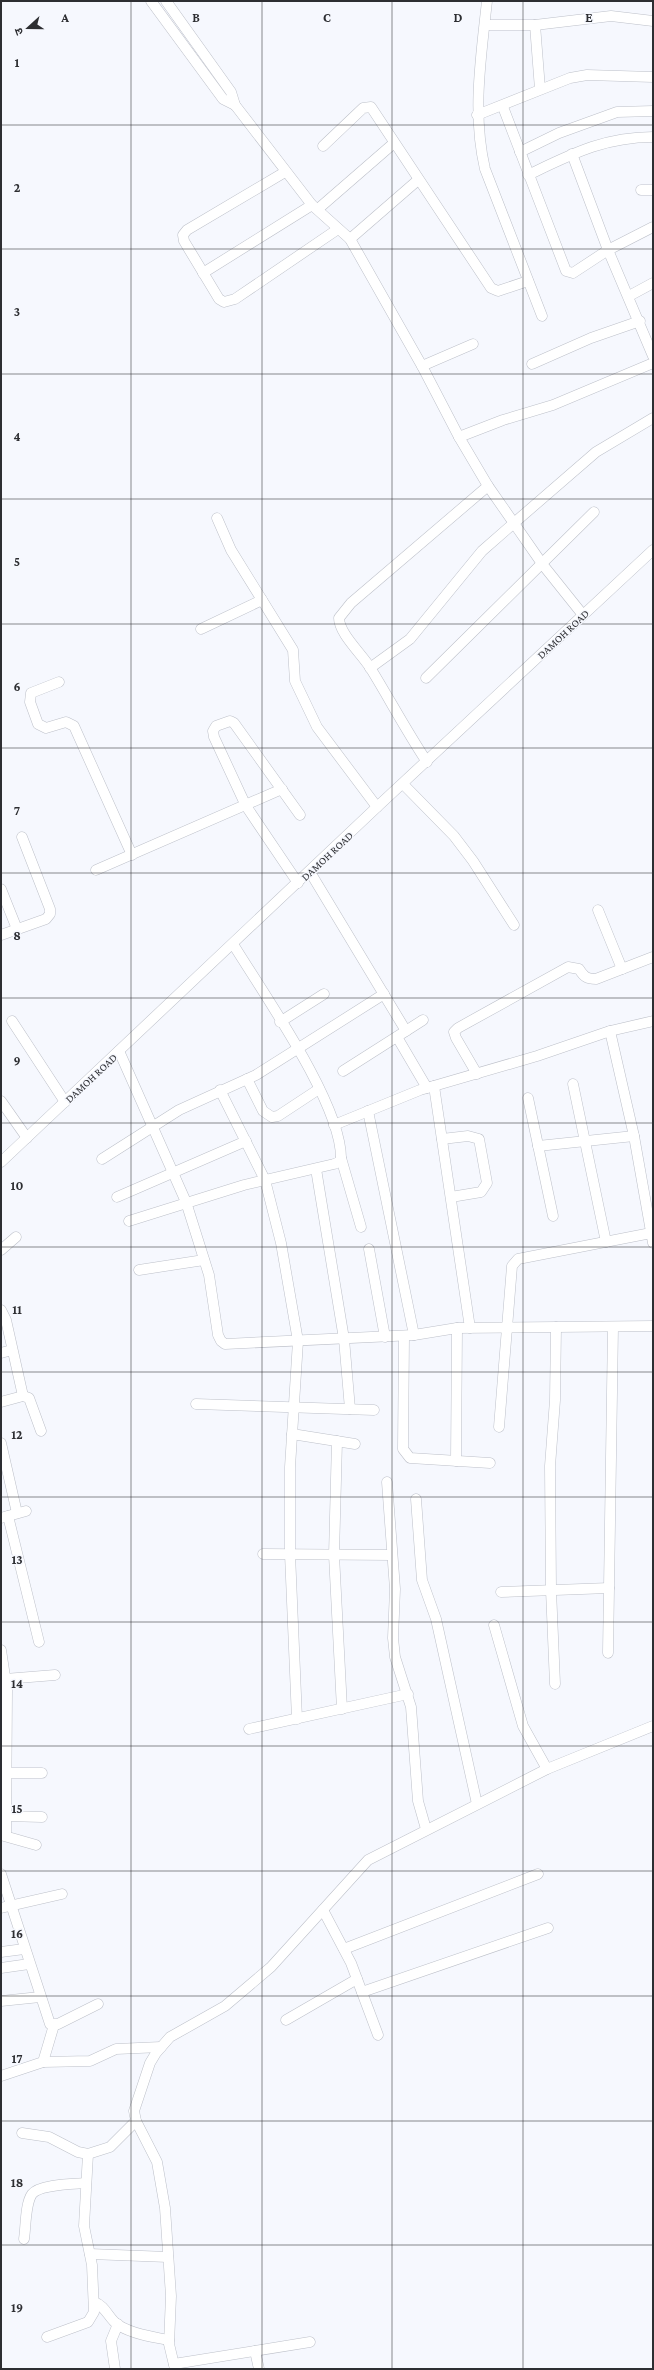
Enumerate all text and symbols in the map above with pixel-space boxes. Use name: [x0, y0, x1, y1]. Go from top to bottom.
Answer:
north arrow: [8, 8, 48, 48]
text: A: [60, 10, 69, 25]
text: B: [192, 10, 200, 25]
text: C: [323, 10, 331, 25]
text: D: [454, 10, 463, 25]
text: E: [585, 10, 593, 25]
text: उ: [12, 26, 25, 37]
text: 1: [15, 55, 20, 70]
text: 2: [14, 180, 21, 195]
text: 3: [14, 304, 20, 319]
text: 4: [13, 429, 21, 444]
text: 5: [14, 554, 20, 569]
street label: DAMOH ROAD: [535, 607, 591, 661]
text: 6: [13, 679, 21, 694]
text: 7: [14, 803, 20, 818]
street label: DAMOH ROAD: [299, 829, 355, 883]
text: 8: [13, 928, 21, 943]
street label: DAMOH ROAD: [63, 1051, 119, 1105]
text: 9: [13, 1053, 21, 1068]
text: 10: [11, 1178, 23, 1193]
text: 11: [12, 1302, 22, 1317]
text: 12: [11, 1427, 23, 1442]
text: 13: [11, 1552, 23, 1567]
text: 14: [11, 1676, 23, 1691]
text: 15: [11, 1801, 23, 1816]
text: 16: [11, 1926, 23, 1941]
text: 17: [11, 2051, 23, 2066]
text: 18: [11, 2175, 23, 2190]
text: 19: [11, 2300, 23, 2315]

